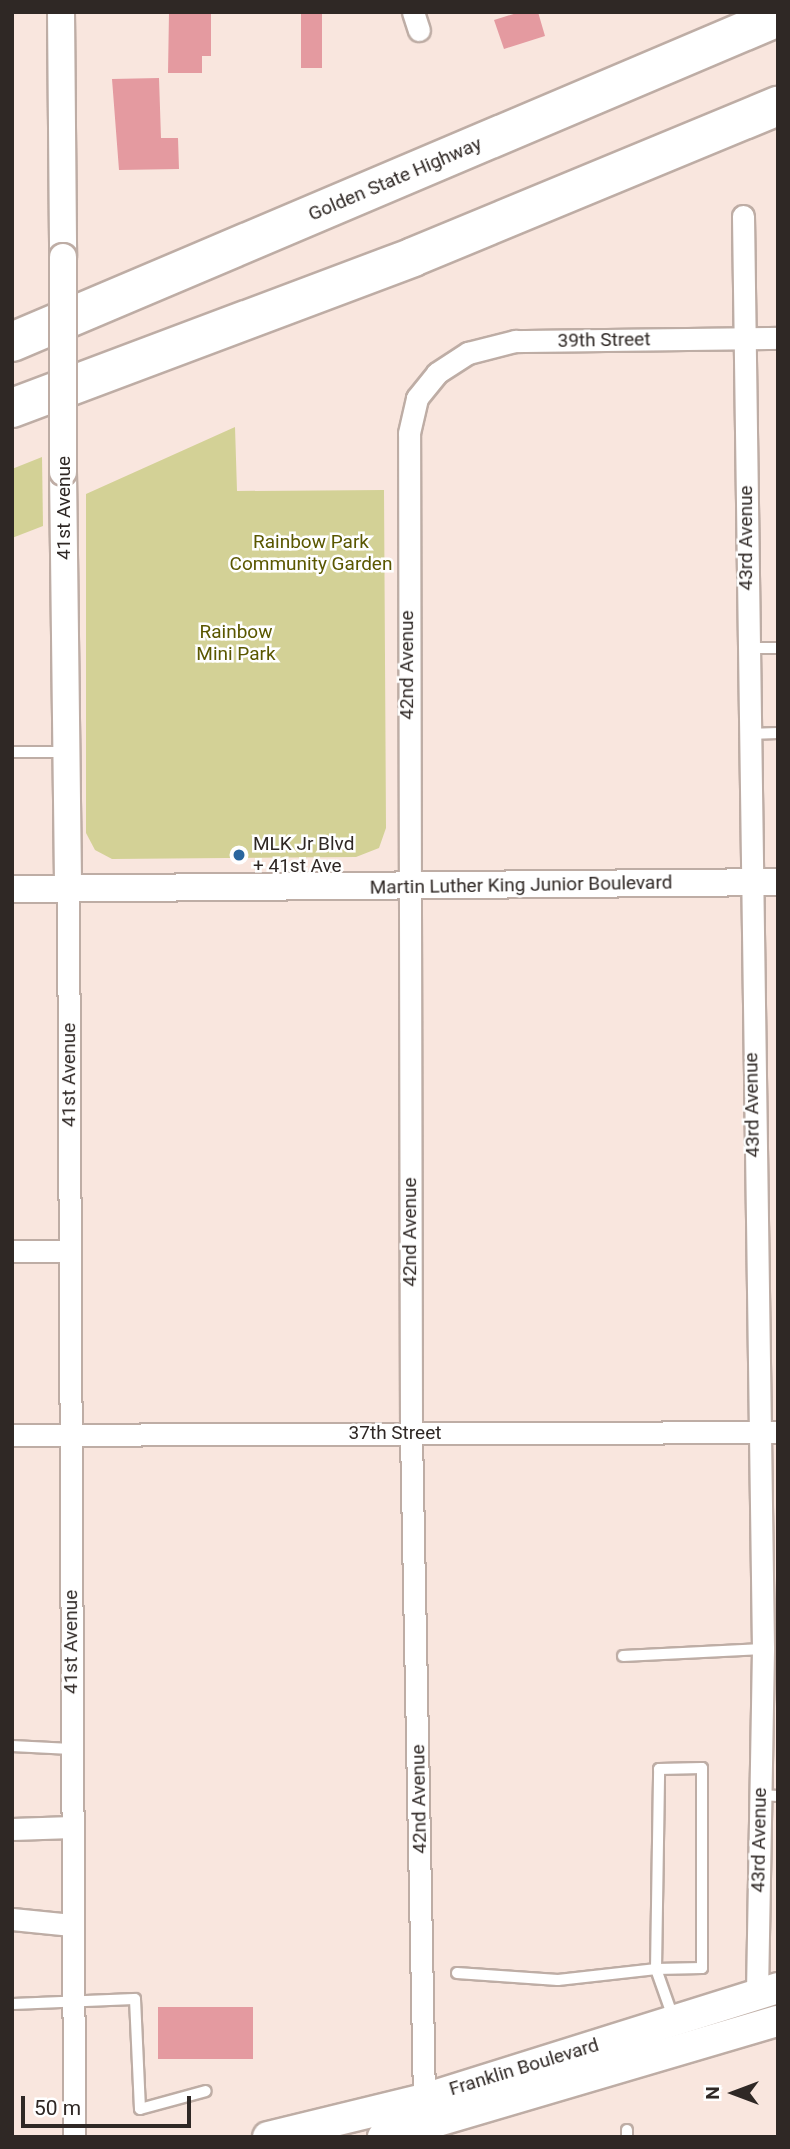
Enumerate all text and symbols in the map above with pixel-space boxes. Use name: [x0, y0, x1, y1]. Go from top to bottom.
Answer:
street label: Golden State Highway: [305, 132, 485, 226]
street label: 39th Street: [557, 328, 651, 352]
street label: 41st Avenue: [53, 456, 75, 560]
street label: 43rd Avenue: [735, 485, 757, 591]
park label: Rainbow Park Community Garden: [230, 531, 392, 575]
street label: 42nd Avenue: [396, 610, 418, 720]
park label: Rainbow Mini Park: [196, 621, 276, 665]
place label: MLK Jr Blvd + 41st Ave: [253, 833, 354, 877]
marker: MLK Jr Blvd + 41st Ave: [231, 847, 247, 863]
street label: Martin Luther King Junior Boulevard: [370, 871, 672, 899]
street label: 41st Avenue: [58, 1023, 80, 1127]
street label: 43rd Avenue: [740, 1052, 764, 1158]
street label: 42nd Avenue: [399, 1177, 421, 1287]
street label: 37th Street: [349, 1422, 441, 1444]
street label: 41st Avenue: [60, 1590, 82, 1694]
street label: 42nd Avenue: [407, 1744, 431, 1854]
street label: 43rd Avenue: [747, 1787, 771, 1893]
street label: Franklin Boulevard: [446, 2033, 602, 2101]
north arrow: [699, 2058, 769, 2128]
scale bar: [24, 2082, 194, 2126]
text: N: [701, 2086, 724, 2100]
text: 50 m: [34, 2096, 81, 2120]

